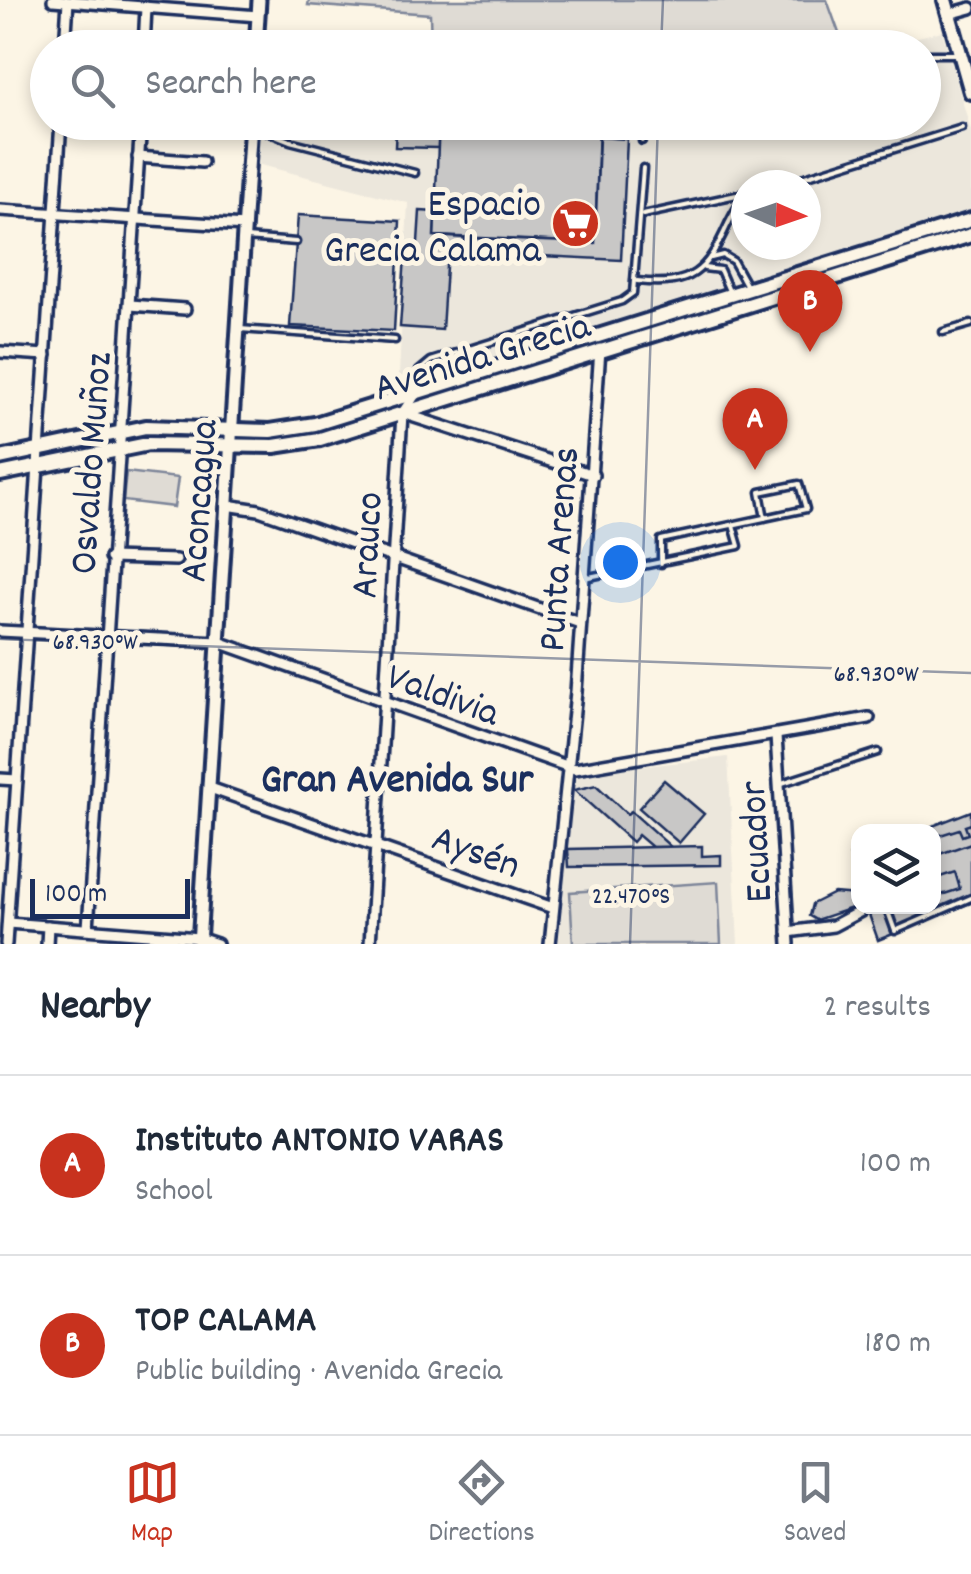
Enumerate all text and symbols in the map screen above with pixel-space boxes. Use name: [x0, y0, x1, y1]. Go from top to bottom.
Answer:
search box: [30, 30, 941, 140]
icon: search: [65, 58, 120, 113]
text: Search here: [145, 58, 317, 113]
north arrow: [731, 170, 821, 260]
place label: Espacio Grecia Calama: [324, 179, 542, 282]
supermarket icon: Espacio Grecia Calama: [550, 198, 602, 250]
pin: B: [778, 270, 842, 352]
street label: Avenida Grecia: [368, 300, 599, 420]
street label: Osvaldo Muñoz: [58, 350, 131, 576]
pin: A: [722, 388, 788, 470]
street label: Aconcagua: [168, 417, 237, 585]
street label: Punta Arenas: [527, 445, 598, 654]
street label: Arauco: [339, 491, 402, 600]
your location: [595, 537, 646, 588]
text: 68.930°W: [53, 626, 138, 662]
street label: Valdivia: [377, 651, 507, 745]
text: 68.930°W: [834, 658, 919, 694]
district label: Gran Avenida Sur: [261, 753, 535, 813]
street label: Ecuador: [728, 779, 791, 904]
street label: Aysén: [422, 813, 527, 897]
map controls: [851, 824, 941, 914]
button: layers: [851, 824, 941, 914]
scale bar: [30, 874, 190, 918]
text: 100 m: [45, 876, 107, 916]
text: 22.470°S: [592, 880, 670, 916]
text: Nearby: [40, 979, 150, 1039]
text: 2 results: [824, 986, 931, 1032]
text: Instituto ANTONIO VARAS: [135, 1115, 504, 1170]
text: A: [64, 1142, 81, 1188]
text: 100 m: [860, 1142, 931, 1188]
text: School: [135, 1170, 213, 1216]
text: TOP CALAMA: [135, 1295, 317, 1350]
text: B: [65, 1322, 80, 1368]
text: 180 m: [864, 1322, 931, 1368]
text: Public building · Avenida Grecia: [135, 1350, 502, 1396]
tab: Map: [125, 1455, 180, 1555]
tab: Directions: [429, 1455, 535, 1555]
tab: Saved: [784, 1455, 846, 1555]

